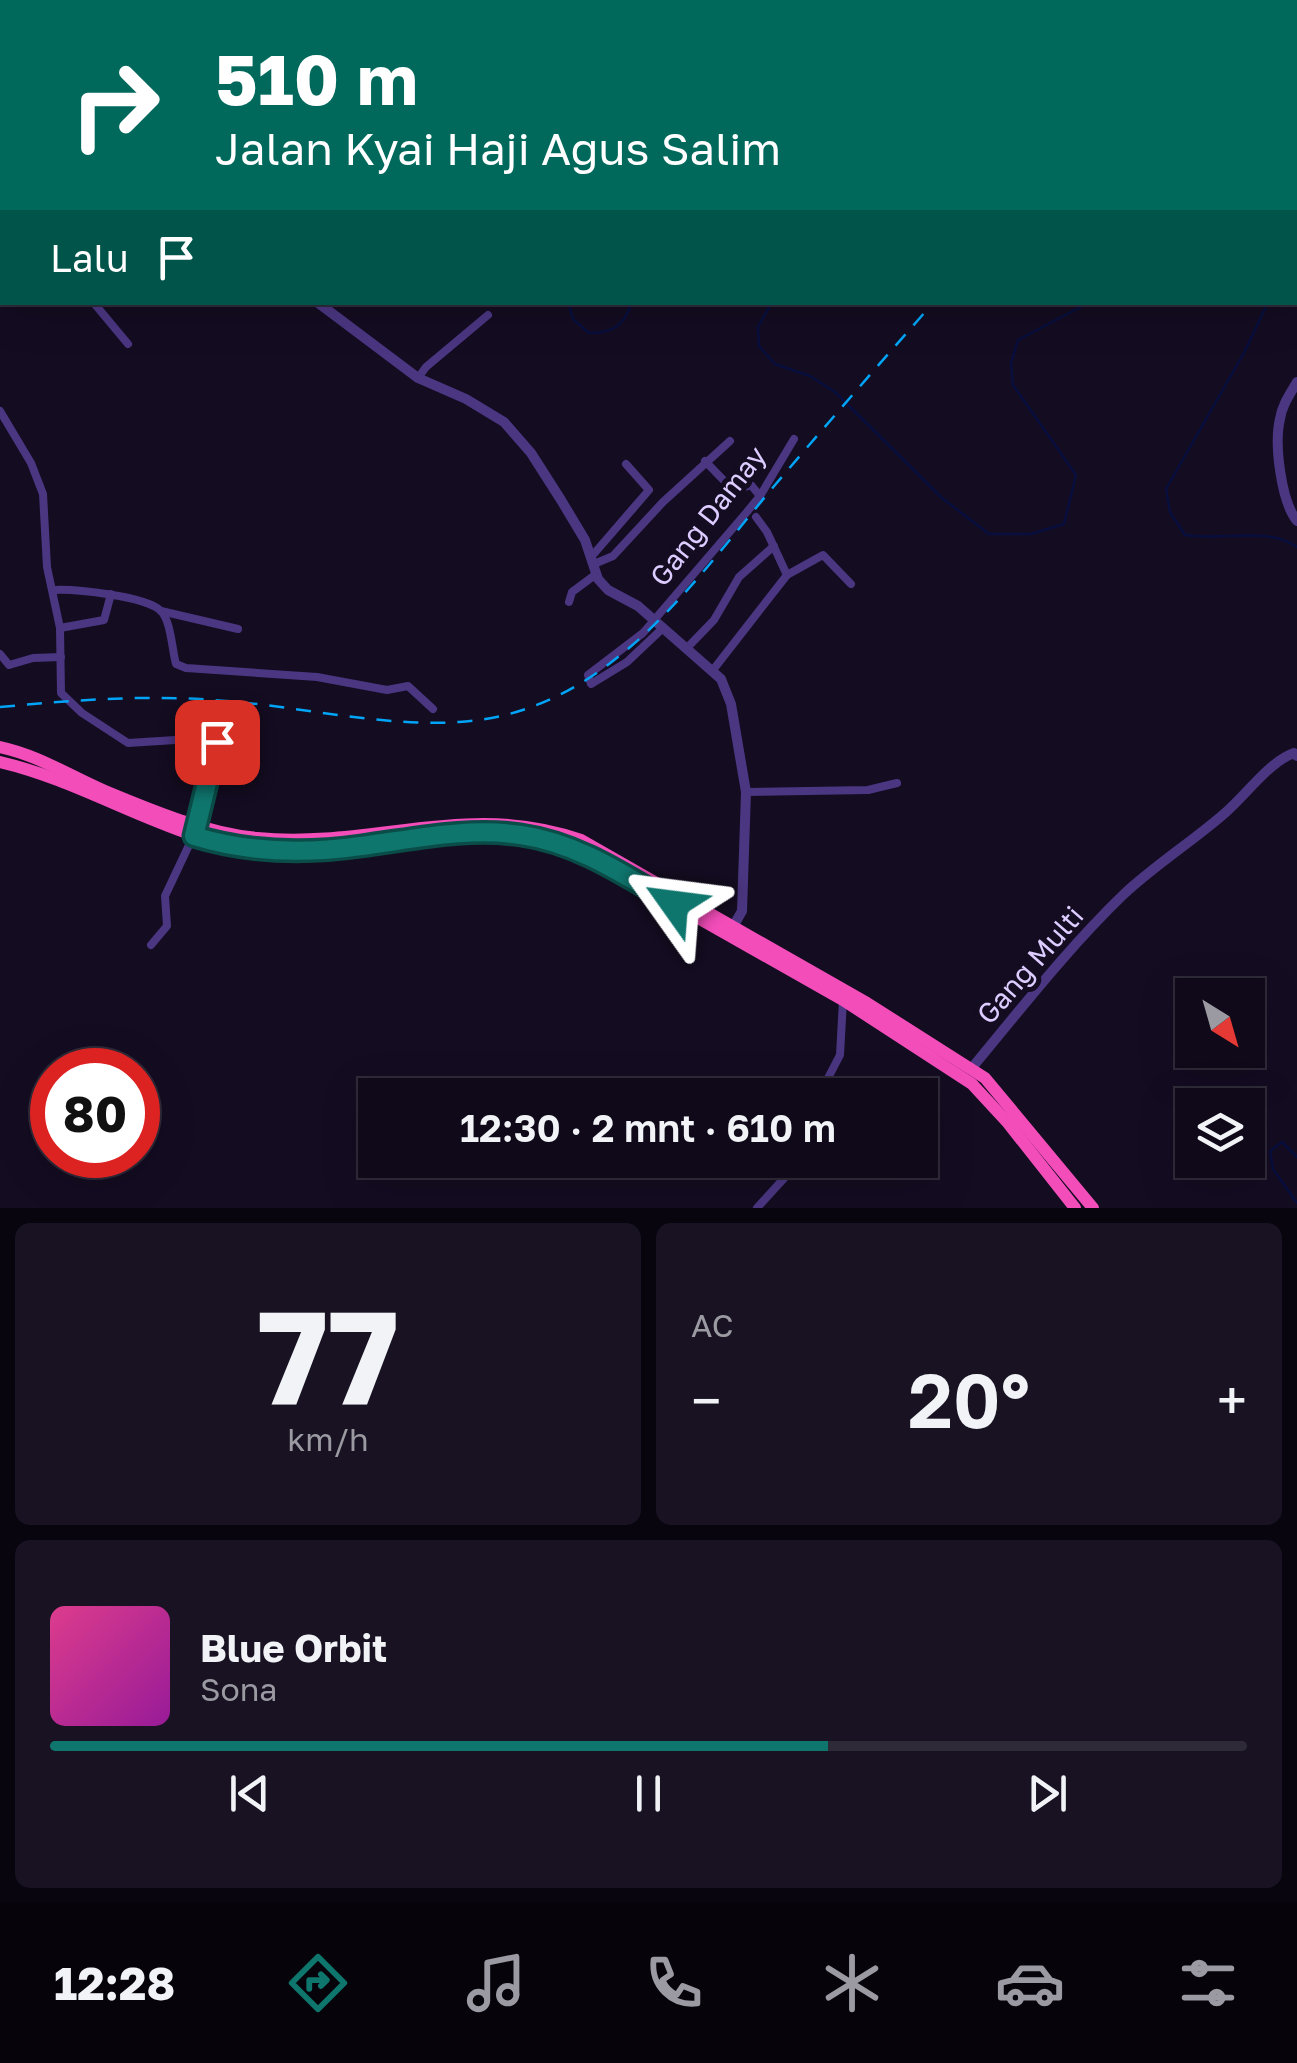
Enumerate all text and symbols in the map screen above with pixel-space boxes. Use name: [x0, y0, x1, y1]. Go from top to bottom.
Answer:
text: 510 m: [215, 36, 418, 120]
icon: right: [50, 40, 180, 170]
text: Jalan Kyai Haji Agus Salim: [215, 121, 781, 175]
icon: arrive: [149, 230, 204, 285]
text: Lalu: [50, 235, 129, 280]
street label: Gang Damay: [643, 439, 773, 592]
pin: [175, 700, 260, 785]
icon: arrive: [190, 715, 245, 770]
position arrow: [622, 852, 726, 956]
street label: Gang Multi: [970, 899, 1090, 1030]
north arrow: [1175, 978, 1265, 1068]
map controls: [1175, 978, 1265, 1178]
speed limit sign: 80: [30, 1048, 160, 1178]
button: layers: [1175, 1088, 1265, 1178]
text: 12:30 · 2 mnt · 610 m: [460, 1105, 836, 1150]
text: 77: [257, 1277, 399, 1433]
text: AC: [691, 1306, 734, 1344]
text: 20°: [908, 1354, 1030, 1445]
text: −: [691, 1367, 721, 1433]
text: +: [1217, 1367, 1247, 1433]
text: km/h: [287, 1420, 369, 1458]
text: Blue Orbit: [200, 1625, 387, 1670]
text: Sona: [200, 1670, 277, 1708]
icon: previous: [222, 1766, 277, 1821]
icon: pause: [621, 1766, 676, 1821]
icon: next: [1020, 1766, 1075, 1821]
icon: directions: [283, 1948, 353, 2018]
icon: music: [461, 1948, 531, 2018]
icon: phone: [639, 1948, 709, 2018]
icon: climate: [817, 1948, 887, 2018]
icon: car: [995, 1948, 1065, 2018]
icon: filters: [1173, 1948, 1243, 2018]
text: 12:28: [54, 1956, 175, 2010]

